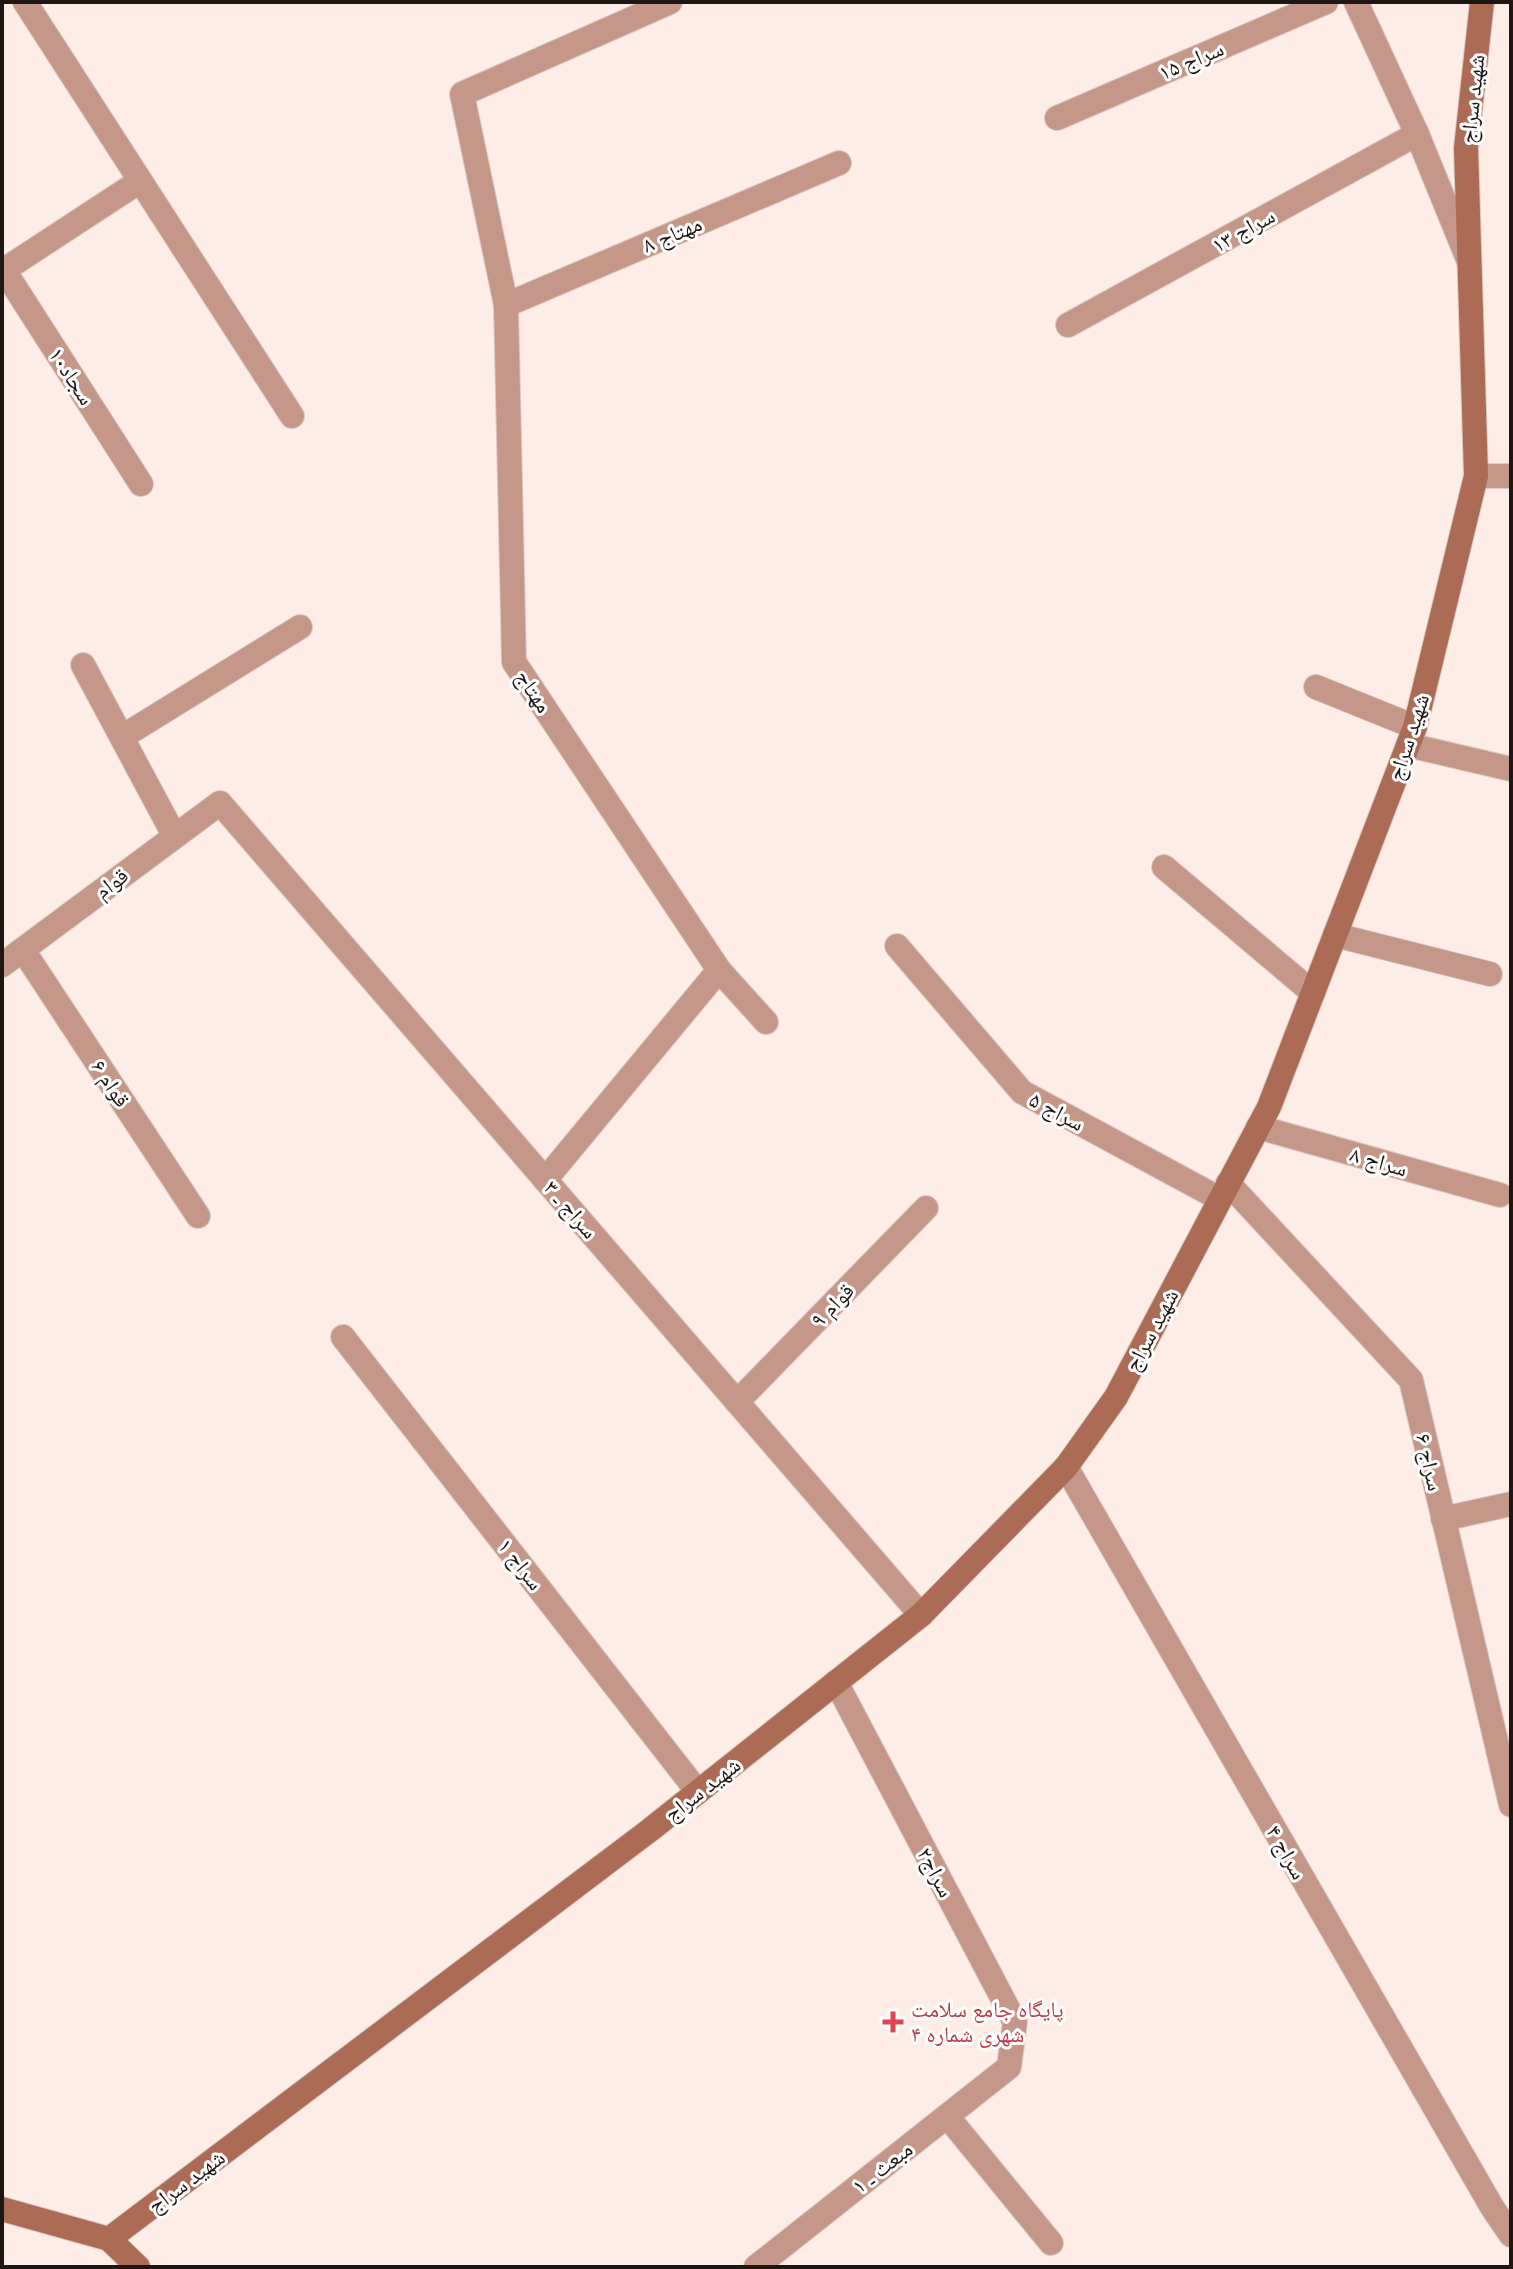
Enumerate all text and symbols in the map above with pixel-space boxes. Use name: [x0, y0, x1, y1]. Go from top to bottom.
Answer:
street label: سراج ۱۵: [1154, 34, 1229, 88]
street label: شهید سراج: [1453, 53, 1493, 145]
street label: سراج ۱۳: [1206, 201, 1281, 260]
street label: مهتاج ۸: [638, 209, 707, 261]
street label: سجاد۱۰: [41, 342, 101, 411]
street label: مهتاج: [508, 664, 558, 719]
street label: شهید سراج: [1381, 690, 1437, 784]
street label: قوام: [88, 861, 135, 906]
street label: قوام ۶: [84, 1054, 137, 1113]
street label: سراج ۵: [1024, 1085, 1089, 1139]
street label: سراج ۸: [1347, 1140, 1411, 1184]
street label: سراج ـ ۳: [536, 1174, 604, 1245]
street label: قوام ۹: [804, 1277, 861, 1334]
street label: شهید سراج: [1118, 1284, 1186, 1377]
street label: سراج ۶: [1408, 1431, 1450, 1494]
street label: سراج ۱: [490, 1532, 550, 1597]
street label: شهید سراج: [658, 1750, 747, 1829]
street label: سراج ۴: [1259, 1820, 1314, 1885]
street label: سراج۲: [910, 1842, 961, 1903]
place label: پایگاه جامع سلامت شهری شماره ۴: [911, 1995, 1064, 2050]
marker: پایگاه جامع سلامت شهری شماره ۴: [882, 2011, 904, 2033]
street label: مبعث ـ ۱: [846, 2135, 919, 2201]
street label: شهید سراج: [142, 2143, 231, 2221]

